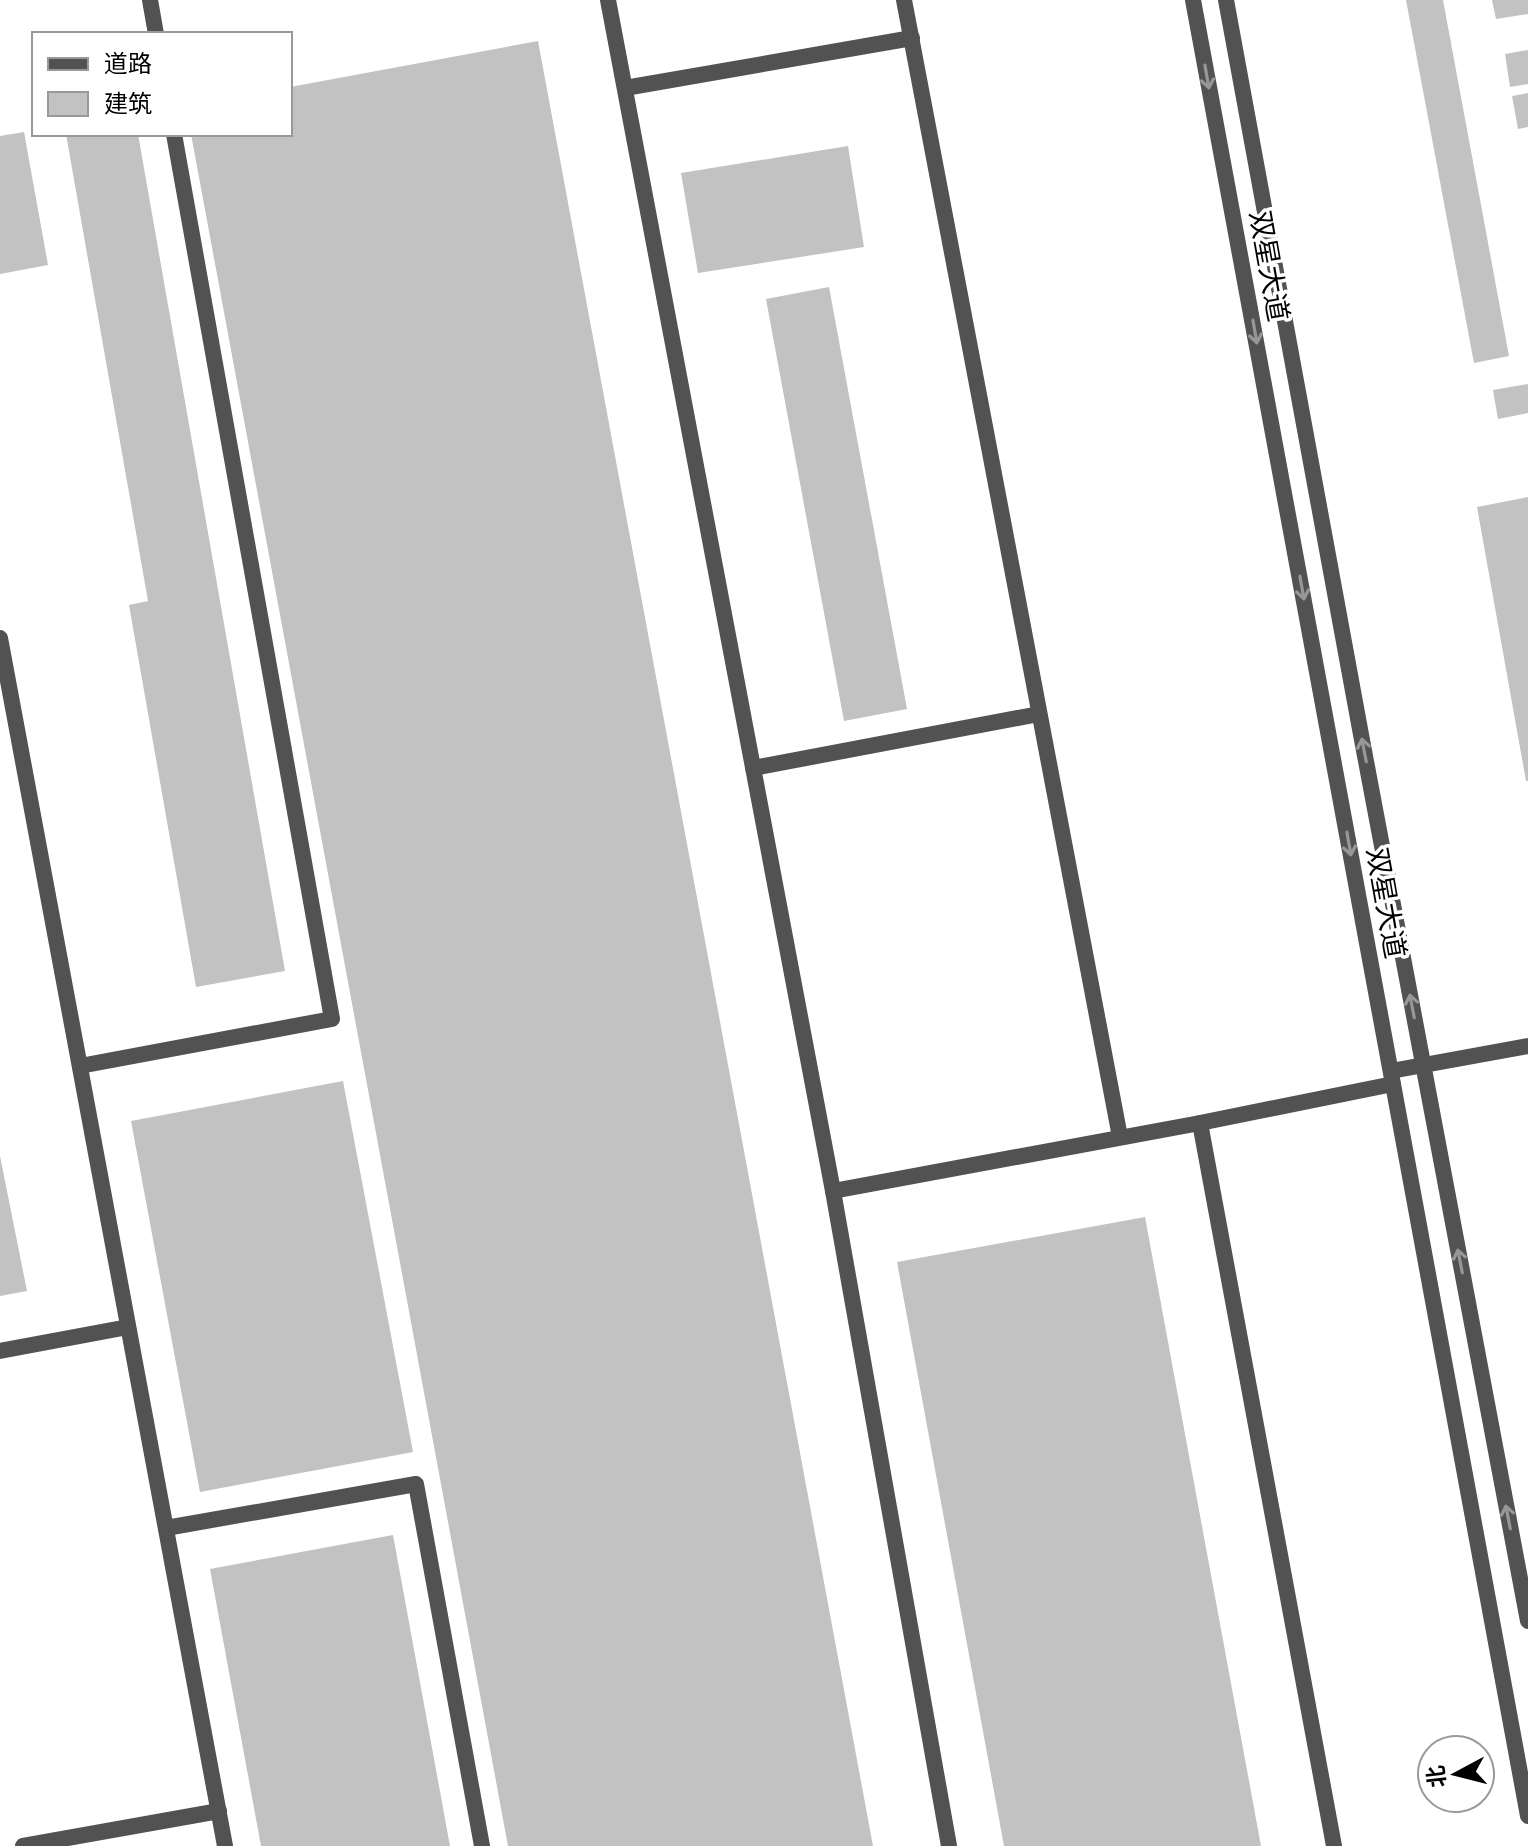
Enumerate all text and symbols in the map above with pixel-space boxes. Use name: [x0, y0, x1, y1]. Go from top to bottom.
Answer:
legend: [32, 32, 292, 136]
text: 道路: [104, 48, 152, 79]
one-way arrow: [1201, 63, 1216, 89]
text: 建筑: [104, 88, 152, 119]
street label: 双星大道: [1241, 208, 1297, 324]
one-way arrow: [1248, 319, 1263, 345]
one-way arrow: [1295, 575, 1310, 600]
one-way arrow: [1355, 738, 1370, 764]
one-way arrow: [1342, 831, 1357, 856]
street label: 双星大道: [1358, 845, 1414, 961]
one-way arrow: [1404, 994, 1419, 1019]
one-way arrow: [1452, 1249, 1467, 1275]
one-way arrow: [1500, 1505, 1515, 1530]
north arrow: [1416, 1734, 1496, 1814]
text: 北: [1421, 1764, 1452, 1789]

